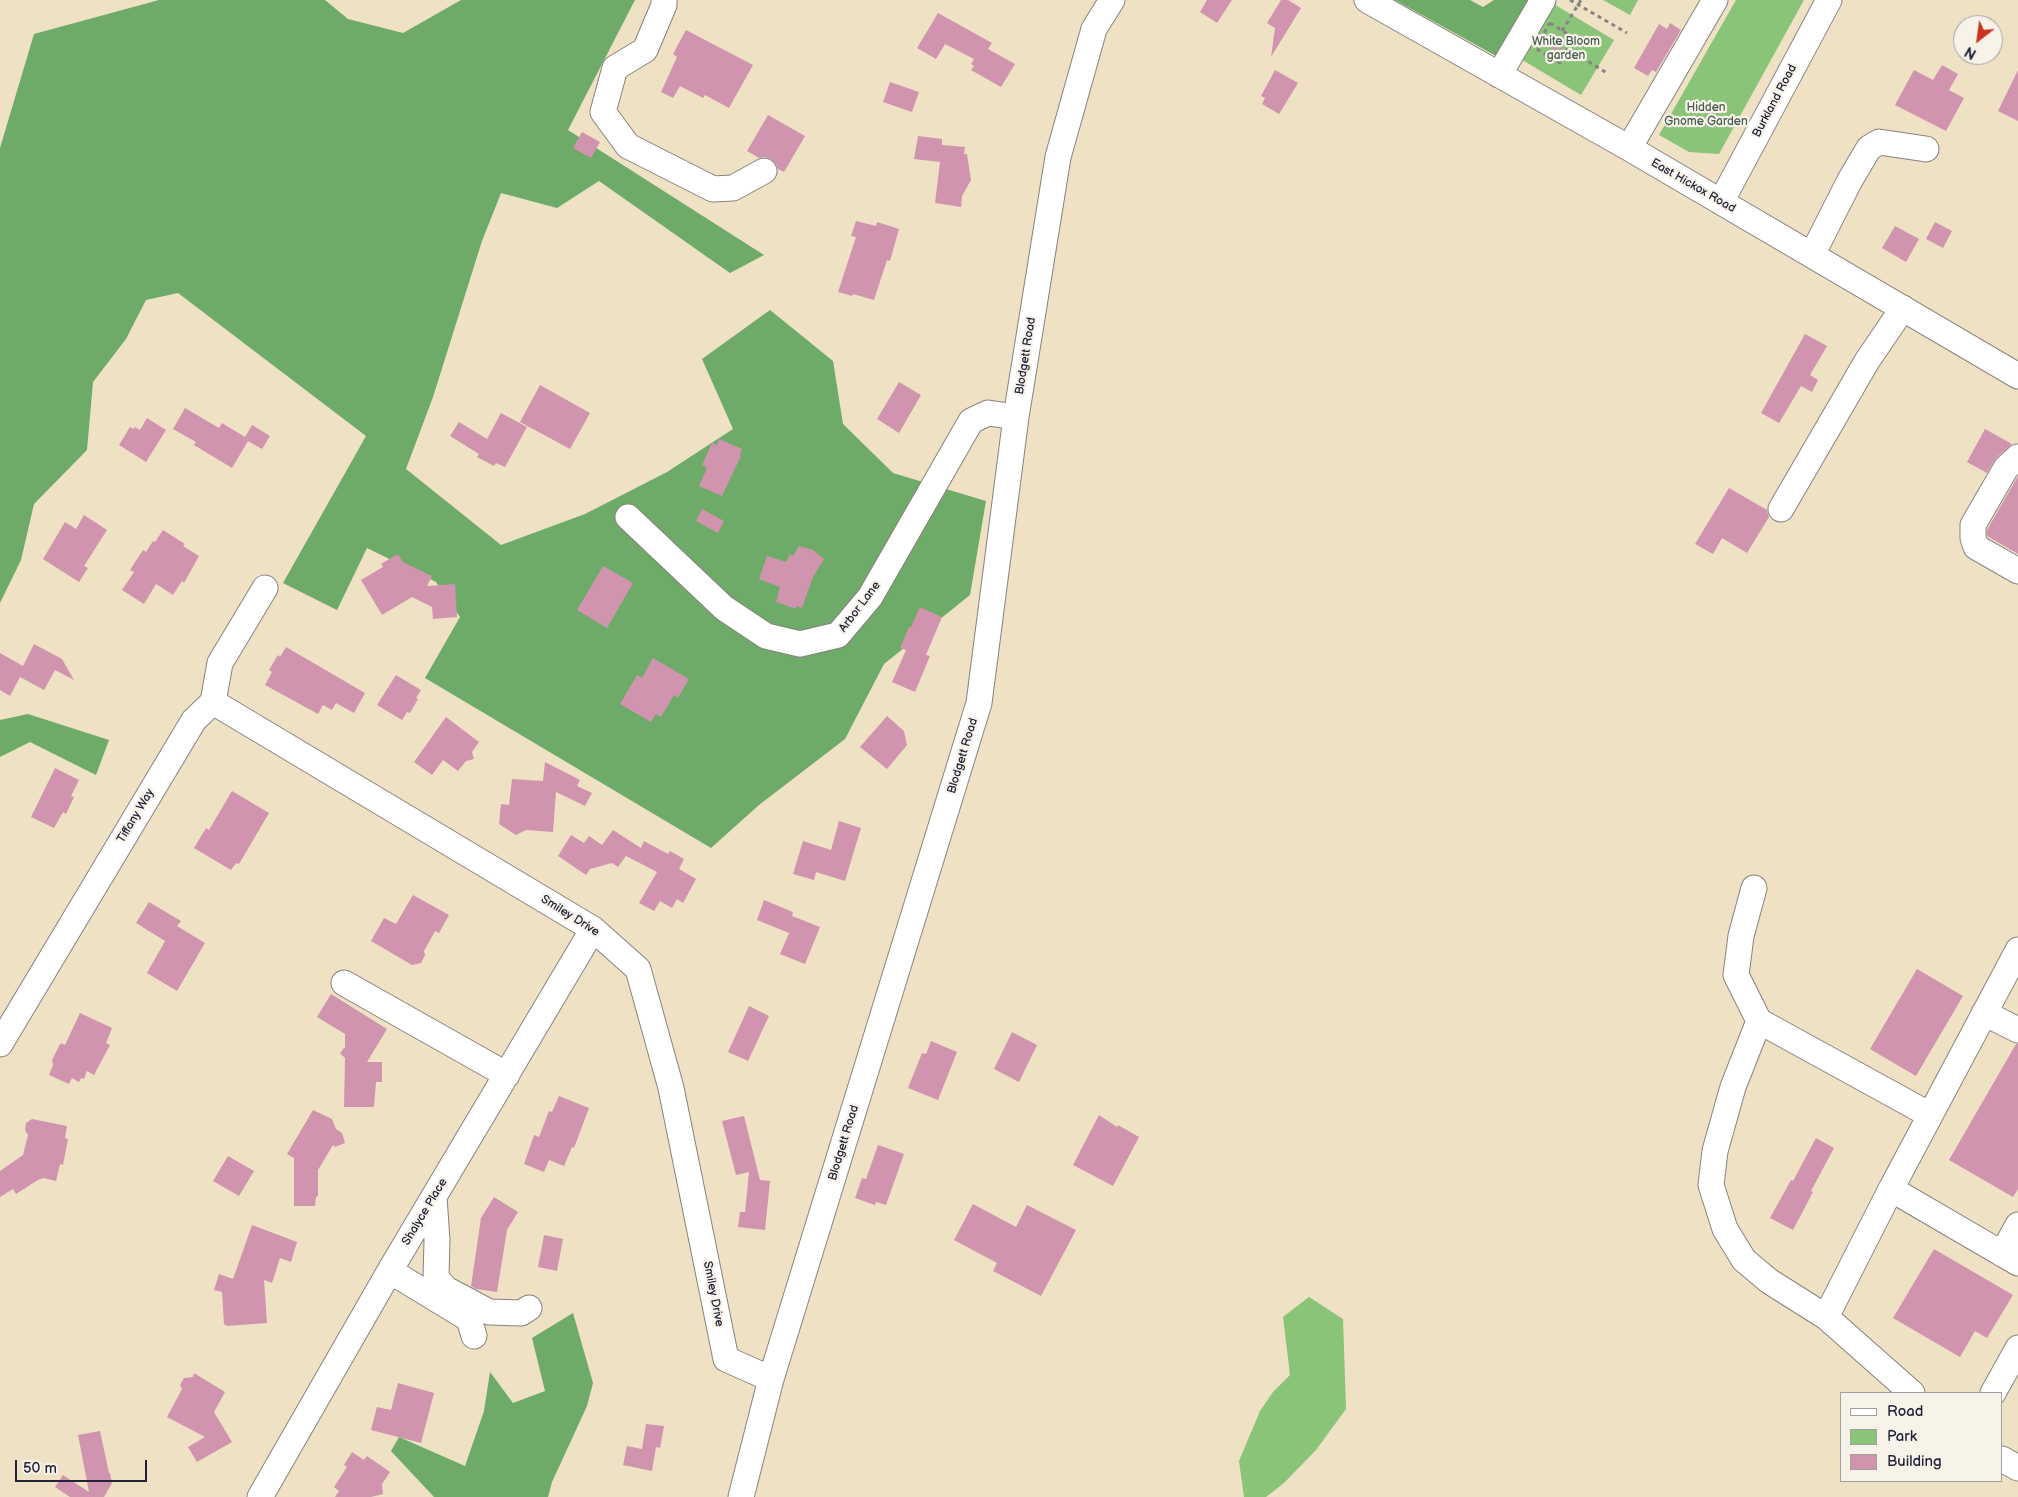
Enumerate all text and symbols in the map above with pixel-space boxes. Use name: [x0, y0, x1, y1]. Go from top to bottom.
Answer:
north arrow: [1953, 15, 2003, 65]
park label: White Bloom garden: [1532, 35, 1600, 63]
text: N: [1962, 43, 1980, 63]
street label: Burkland Road: [1750, 62, 1800, 140]
park label: Hidden Gnome Garden: [1664, 101, 1748, 129]
street label: East Hickox Road: [1648, 156, 1738, 216]
street label: Blodgett Road: [1013, 316, 1039, 396]
street label: Arbor Lane: [836, 579, 884, 635]
street label: Blodgett Road: [945, 717, 981, 795]
street label: Tiffany Way: [114, 786, 158, 846]
street label: Smiley Drive: [538, 892, 602, 940]
street label: Blodgett Road: [826, 1104, 862, 1182]
street label: Shalyce Place: [399, 1176, 451, 1248]
street label: Smiley Drive: [700, 1260, 726, 1328]
legend: [1840, 1392, 2003, 1482]
text: Road: [1887, 1402, 1923, 1421]
text: Park: [1887, 1427, 1917, 1446]
scale bar: [18, 1450, 150, 1482]
text: Building: [1887, 1452, 1942, 1471]
text: 50 m: [23, 1459, 57, 1478]

